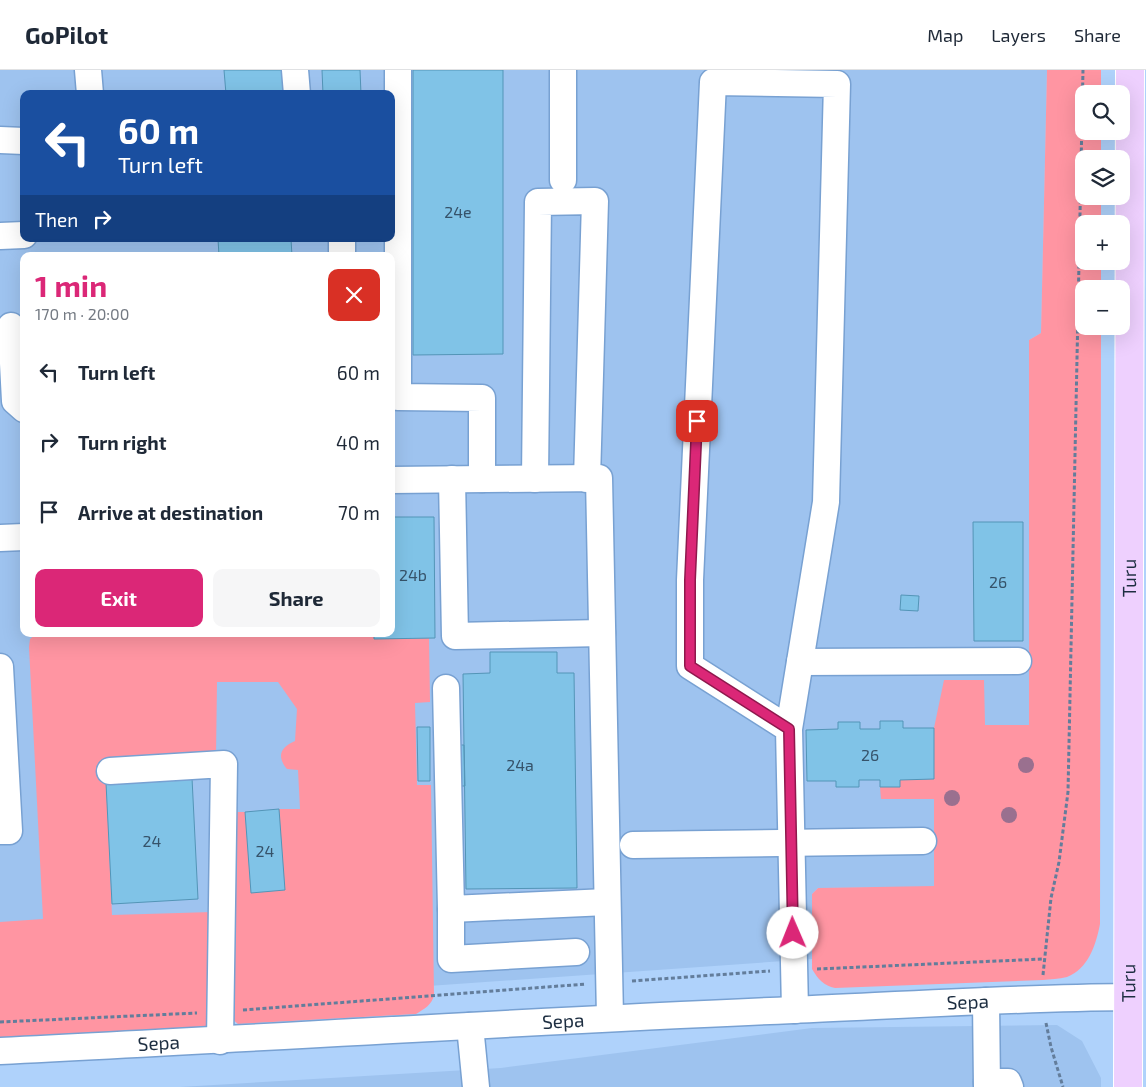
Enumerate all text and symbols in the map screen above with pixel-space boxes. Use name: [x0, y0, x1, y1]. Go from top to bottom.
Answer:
text: GoPilot: [25, 20, 108, 49]
text: Map: [927, 24, 963, 46]
text: Layers: [991, 24, 1046, 46]
text: Share: [1074, 24, 1121, 46]
map controls: [1075, 85, 1130, 335]
button: search: [1075, 85, 1130, 140]
text: 60 m: [118, 109, 199, 151]
icon: left: [35, 110, 100, 175]
button: layers: [1075, 150, 1130, 205]
text: Turn left: [118, 151, 203, 177]
house number: 24e: [444, 202, 472, 221]
icon: right: [88, 205, 116, 233]
text: Then: [35, 208, 78, 231]
button: +: [1075, 215, 1130, 270]
text: 1 min: [35, 267, 107, 303]
button: close: [328, 269, 380, 321]
button: −: [1075, 280, 1130, 335]
text: 170 m · 20:00: [35, 304, 129, 323]
icon: left: [35, 358, 63, 386]
text: Turn left: [78, 361, 155, 384]
text: 60 m: [337, 361, 380, 384]
pin: [676, 400, 718, 442]
icon: arrive: [683, 407, 711, 435]
icon: right: [35, 428, 63, 456]
text: Turn right: [78, 431, 166, 454]
text: 40 m: [336, 431, 380, 454]
icon: arrive: [35, 498, 63, 526]
text: Arrive at destination: [78, 501, 263, 524]
text: 70 m: [338, 501, 380, 524]
street label: Turu: [1117, 559, 1140, 597]
house number: 24b: [399, 565, 427, 584]
button: Exit: [35, 569, 203, 627]
button: Share: [213, 569, 380, 627]
house number: 26: [989, 572, 1007, 591]
house number: 26: [861, 745, 879, 764]
house number: 24a: [506, 755, 534, 774]
house number: 24: [143, 831, 162, 850]
house number: 24: [256, 841, 275, 860]
position arrow: [766, 906, 818, 958]
street label: Turu: [1116, 964, 1139, 1002]
street label: Sepa: [946, 989, 989, 1014]
street label: Sepa: [541, 1008, 585, 1033]
street label: Sepa: [137, 1030, 181, 1055]

